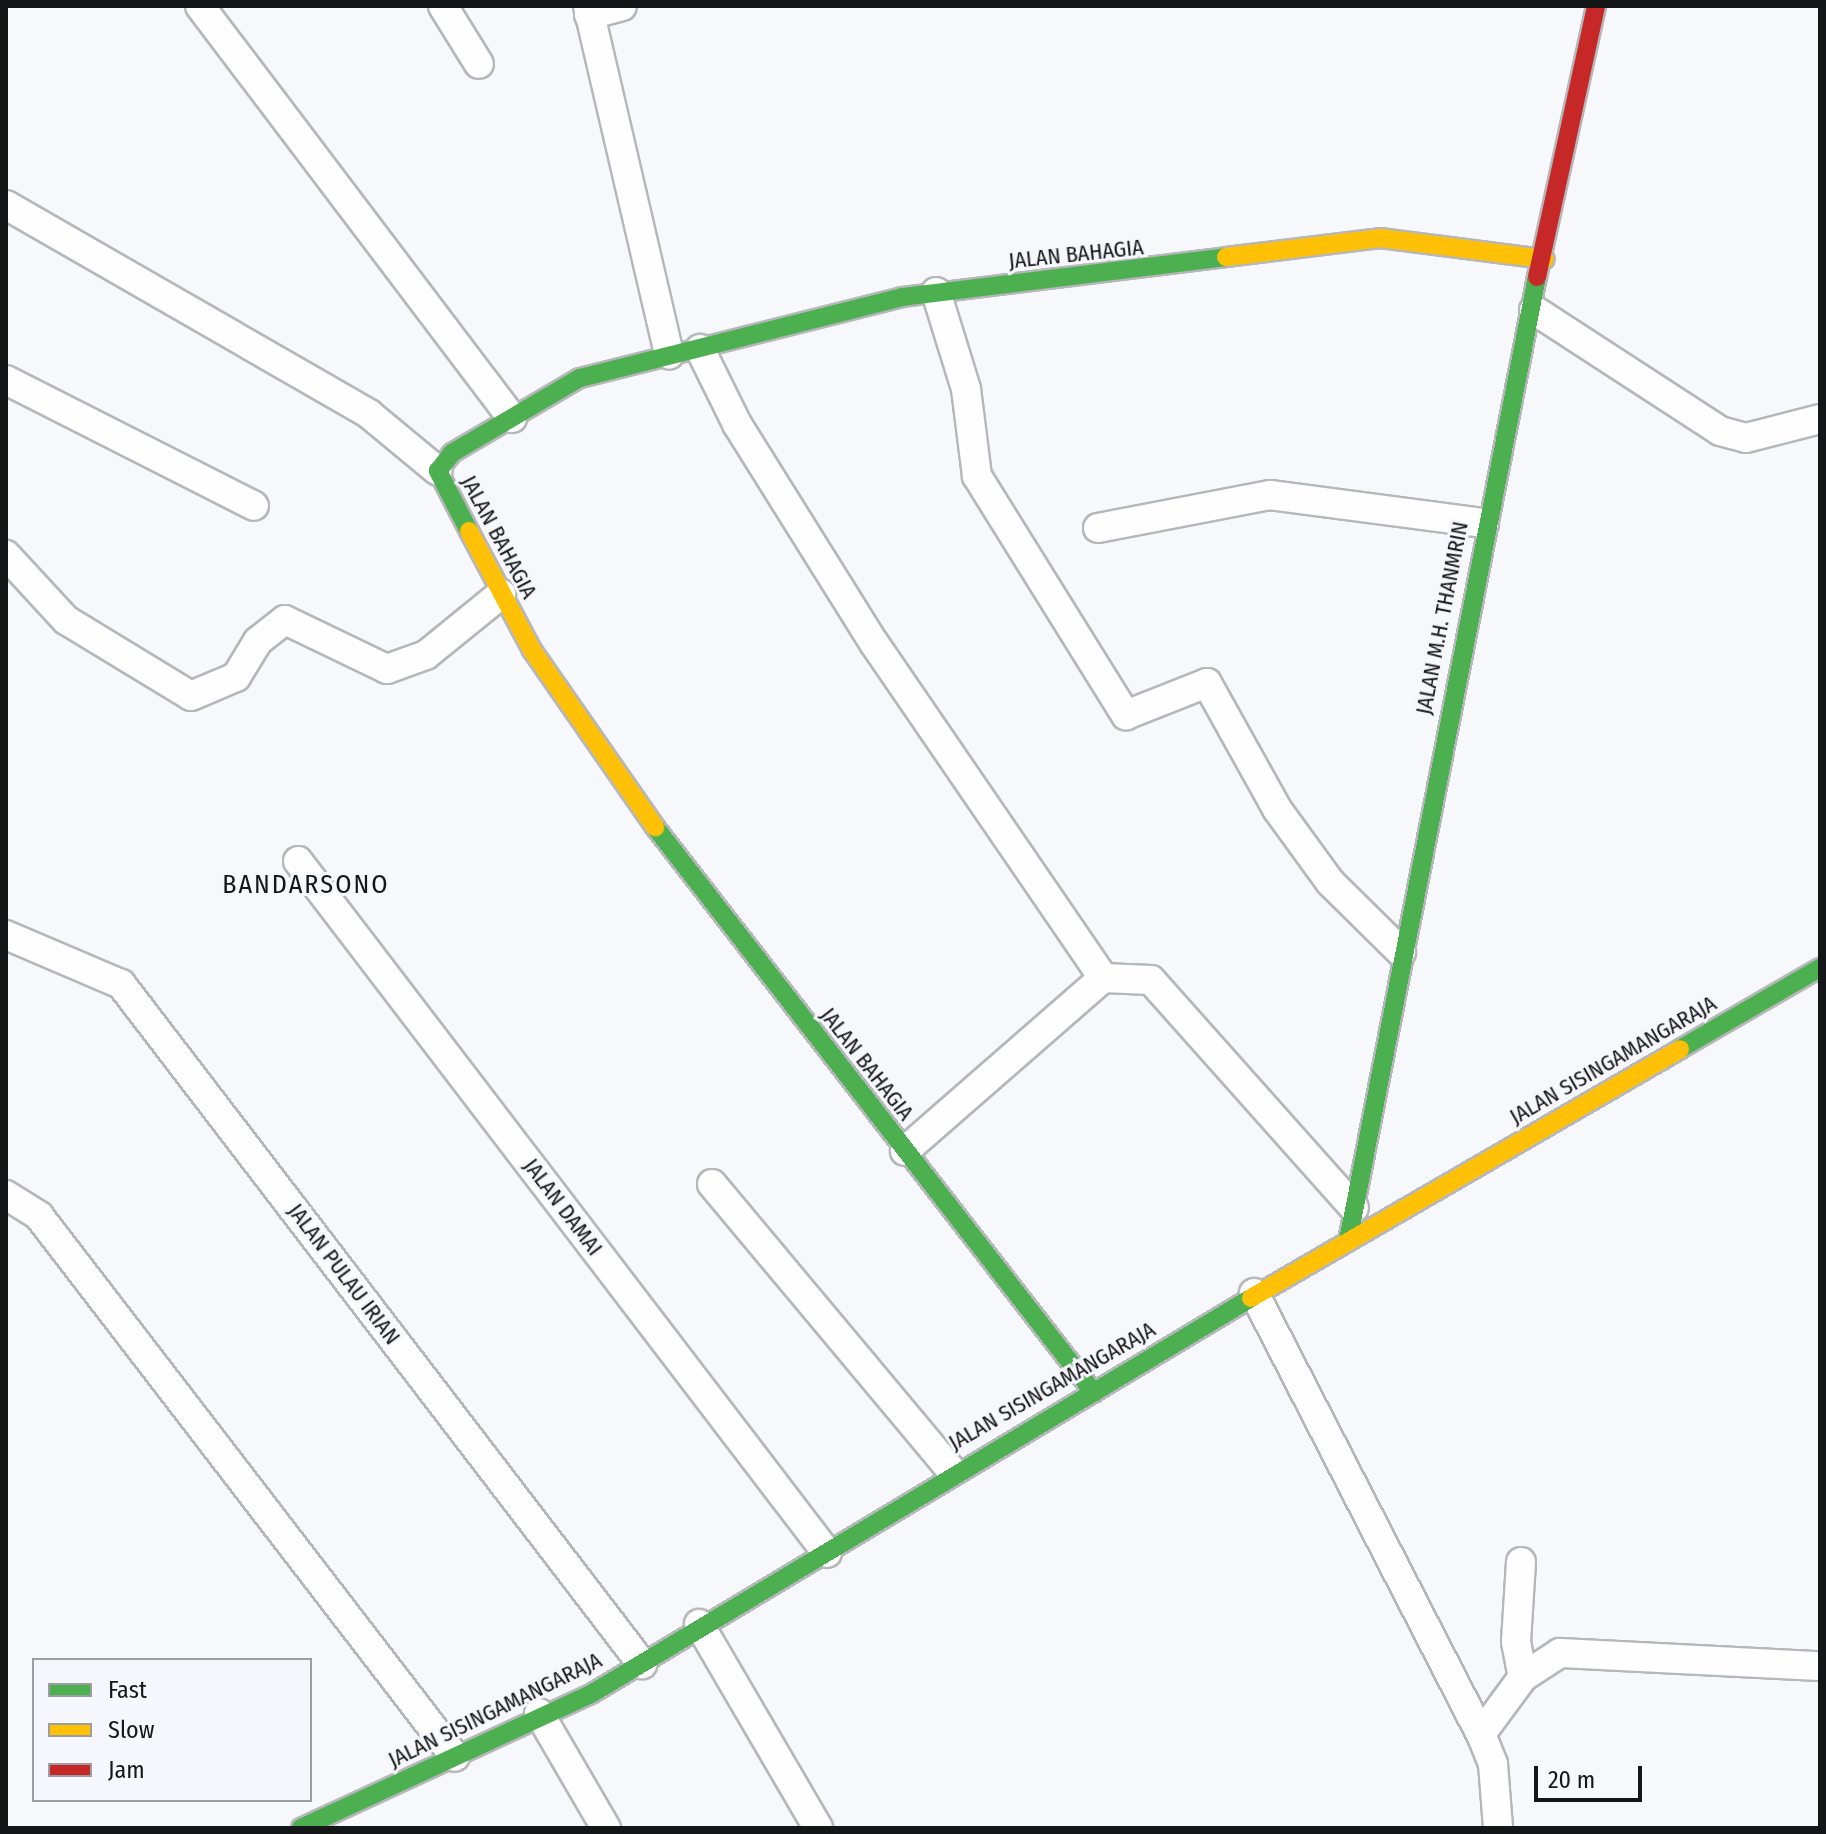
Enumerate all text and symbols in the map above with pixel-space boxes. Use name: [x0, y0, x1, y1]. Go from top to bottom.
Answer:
street label: JALAN BAHAGIA: [1007, 234, 1145, 274]
street label: JALAN BAHAGIA: [456, 471, 542, 603]
street label: JALAN M.H. THANMRIN: [1410, 519, 1474, 717]
district label: BANDARSONO: [222, 869, 390, 901]
street label: JALAN SISINGAMANGARAJA: [1505, 990, 1721, 1130]
street label: JALAN BAHAGIA: [815, 1002, 919, 1126]
street label: JALAN DAMAI: [518, 1153, 608, 1261]
street label: JALAN PULAU IRIAN: [282, 1198, 406, 1350]
street label: JALAN SISINGAMANGARAJA: [944, 1316, 1160, 1456]
street label: JALAN SISINGAMANGARAJA: [384, 1647, 606, 1773]
legend: [32, 1658, 312, 1802]
text: Fast: [108, 1676, 147, 1704]
text: Slow: [108, 1716, 154, 1744]
scale bar: [1538, 1750, 1646, 1800]
text: Jam: [108, 1756, 145, 1784]
text: 20 m: [1548, 1766, 1595, 1794]

